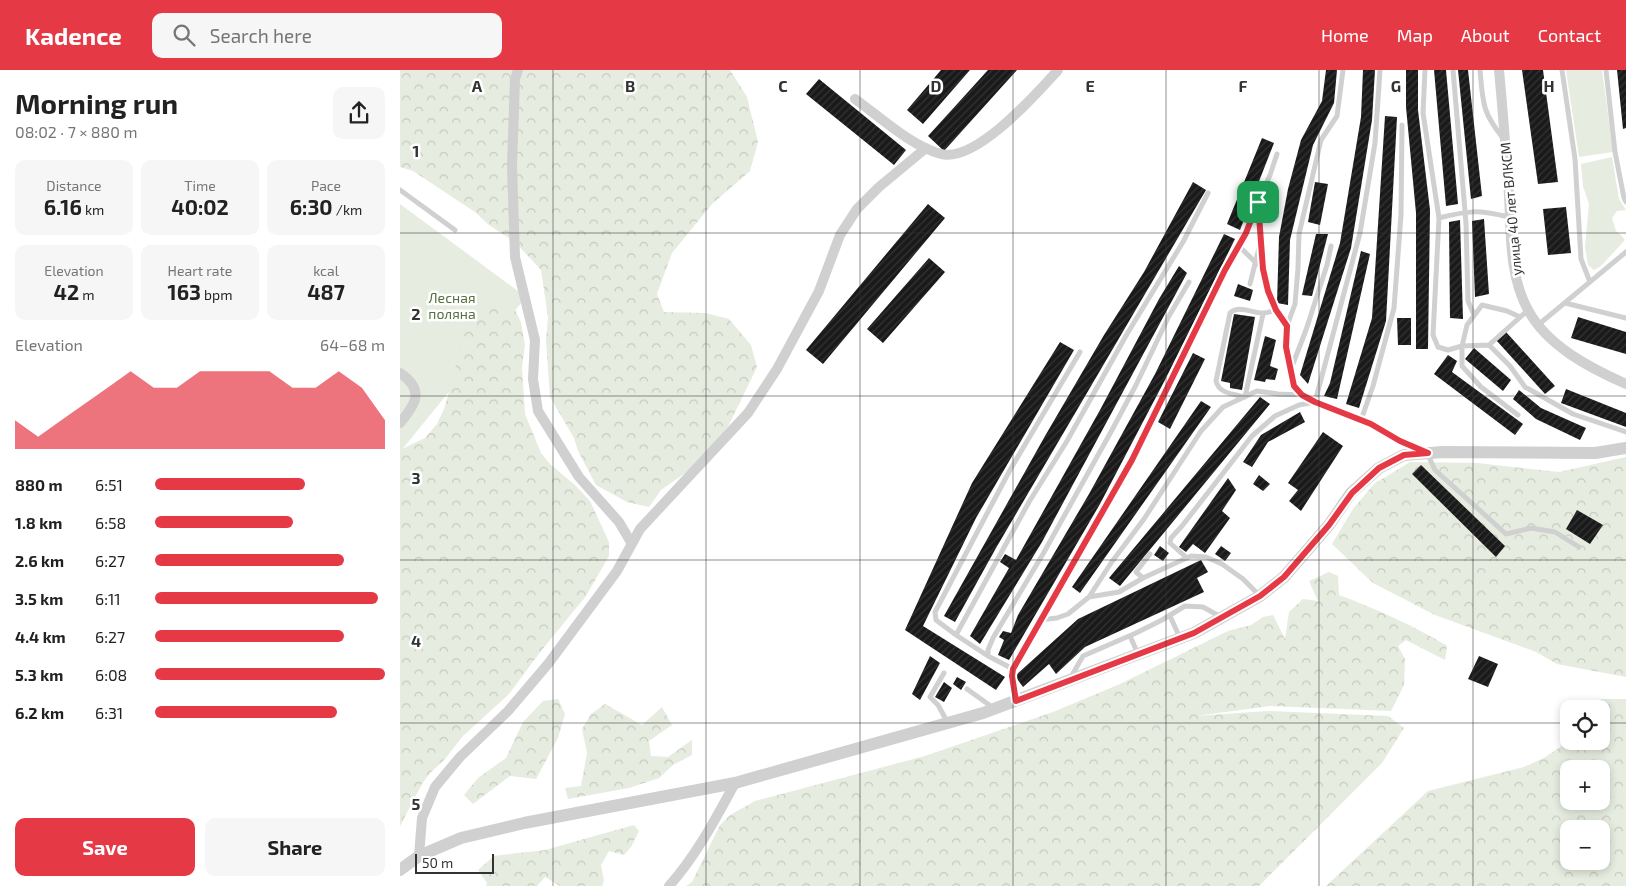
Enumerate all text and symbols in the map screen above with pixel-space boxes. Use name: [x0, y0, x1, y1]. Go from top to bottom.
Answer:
search box: [152, 13, 502, 58]
text: Kadence: [25, 21, 122, 50]
icon: search: [170, 21, 198, 49]
text: Search here: [210, 24, 312, 47]
text: Home: [1321, 24, 1369, 46]
text: Map: [1397, 24, 1433, 46]
text: About: [1461, 24, 1510, 46]
text: Contact: [1538, 24, 1601, 46]
text: A: [472, 76, 483, 95]
text: B: [625, 76, 635, 95]
text: C: [778, 76, 788, 95]
text: D: [931, 76, 942, 95]
text: E: [1085, 76, 1095, 95]
text: F: [1239, 76, 1248, 95]
text: G: [1391, 76, 1401, 95]
text: H: [1543, 76, 1555, 95]
text: Morning run: [15, 86, 178, 120]
button: share: [333, 87, 385, 139]
text: 08:02 · 7 × 880 m: [15, 122, 137, 141]
text: 1: [413, 141, 419, 160]
street label: улица 40 лет ВЛКСМ: [1496, 142, 1525, 276]
text: Distance: [46, 177, 102, 194]
text: Time: [184, 177, 216, 194]
text: Pace: [311, 177, 341, 194]
pin: [1237, 181, 1279, 223]
icon: arrive: [1244, 188, 1272, 216]
text: 6.16: [44, 194, 82, 219]
text: 40:02: [171, 194, 229, 219]
text: 6:30: [290, 194, 333, 219]
text: km: [82, 201, 104, 218]
text: /km: [333, 201, 362, 218]
text: Elevation: [44, 262, 104, 279]
text: Heart rate: [168, 262, 232, 279]
text: kcal: [313, 262, 339, 279]
text: 42: [54, 279, 79, 304]
text: 163: [168, 279, 201, 304]
text: 487: [307, 279, 345, 304]
text: m: [79, 286, 94, 303]
text: bpm: [201, 286, 232, 303]
park label: Лесная поляна: [428, 289, 476, 322]
text: 2: [411, 304, 421, 323]
text: Elevation: [15, 335, 83, 354]
text: 64–68 m: [320, 335, 385, 354]
text: 3: [411, 468, 421, 487]
text: 880 m: [15, 475, 63, 494]
text: 6:51: [95, 475, 123, 494]
text: 1.8 km: [15, 513, 62, 532]
text: 6:58: [95, 513, 126, 532]
text: 2.6 km: [15, 551, 64, 570]
text: 6:27: [95, 551, 125, 570]
text: 3.5 km: [15, 589, 63, 608]
text: 6:11: [95, 589, 121, 608]
text: 4.4 km: [15, 627, 66, 646]
text: 6:27: [95, 627, 125, 646]
text: 4: [411, 631, 421, 650]
text: 5.3 km: [15, 665, 63, 684]
text: 6:08: [95, 665, 127, 684]
map controls: [1560, 700, 1610, 870]
button: locate: [1560, 700, 1610, 750]
text: 6.2 km: [15, 703, 64, 722]
text: 6:31: [95, 703, 123, 722]
button: +: [1560, 760, 1610, 810]
text: 5: [412, 794, 421, 813]
button: Save: [15, 818, 195, 876]
button: Share: [205, 818, 385, 876]
button: −: [1560, 820, 1610, 870]
scale bar: [415, 851, 494, 874]
text: 50 m: [422, 854, 453, 871]

